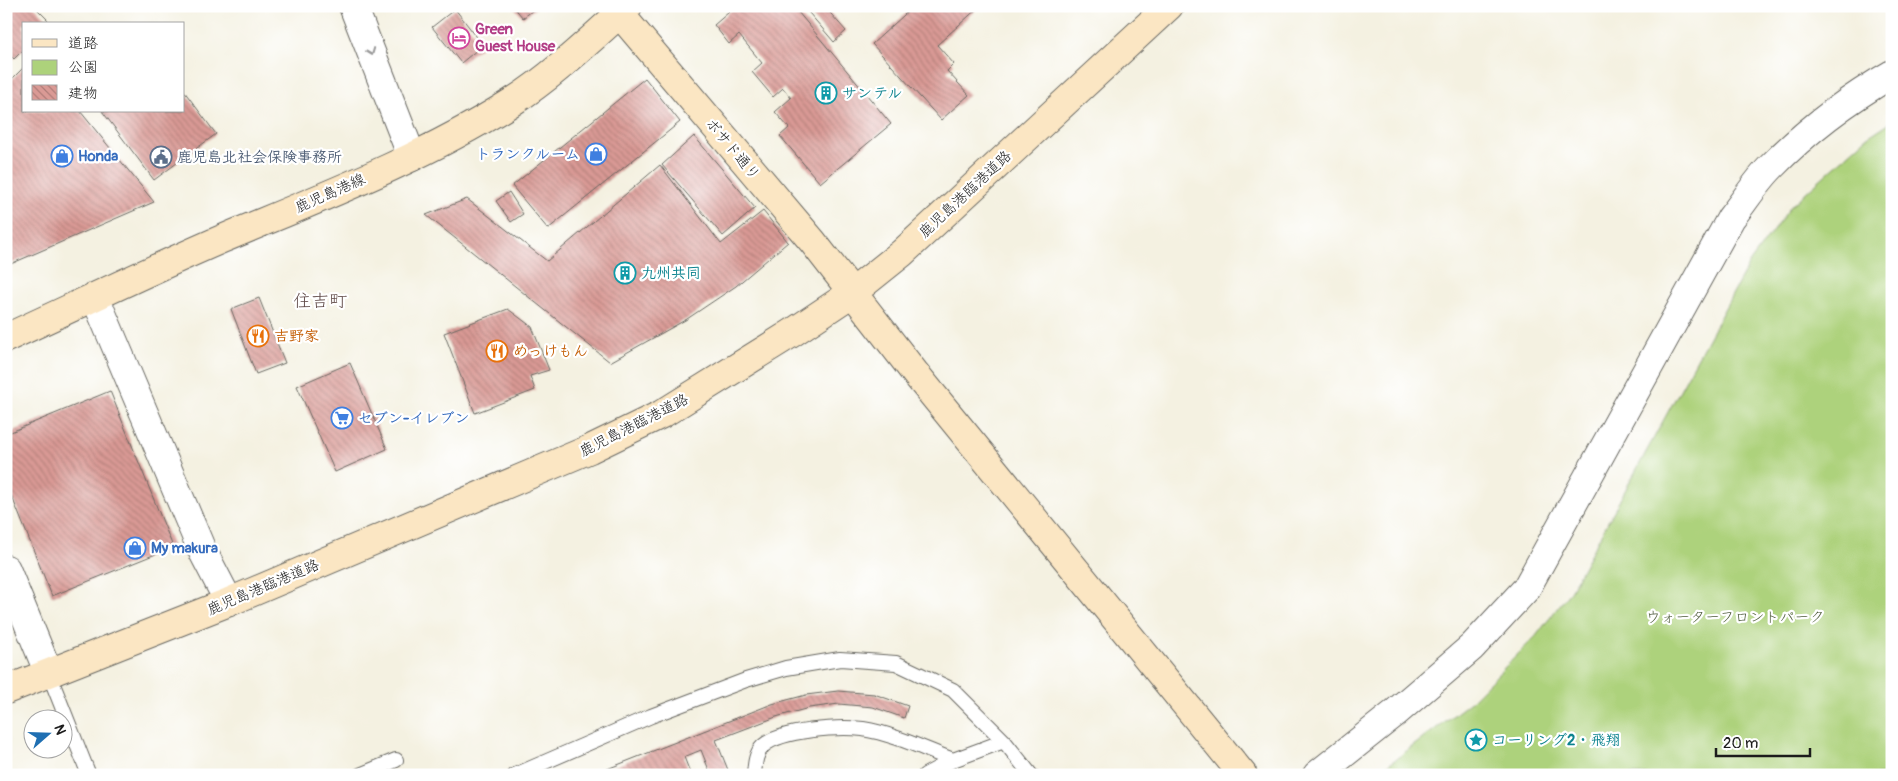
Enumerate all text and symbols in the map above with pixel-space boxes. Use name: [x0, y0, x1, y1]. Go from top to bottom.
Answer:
place label: Green Guest House: [475, 20, 556, 56]
legend: [22, 22, 185, 112]
hotel icon: Green Guest House: [447, 26, 471, 50]
text: 道路: [68, 34, 98, 53]
one-way arrow: [365, 47, 375, 55]
text: 公園: [68, 58, 98, 77]
building icon: サンテル: [814, 81, 838, 105]
text: 建物: [68, 84, 98, 103]
place label: サンテル: [842, 84, 902, 103]
street label: ボサド通り: [701, 114, 764, 184]
shop icon: トランクルーム: [584, 142, 608, 166]
shop icon: Honda: [50, 144, 74, 168]
public building icon: 鹿児島北社会保険事務所: [149, 145, 173, 169]
place label: トランクルーム: [476, 145, 580, 164]
street label: 鹿児島港臨港道路: [915, 146, 1016, 242]
place label: Honda: [78, 147, 118, 166]
place label: 鹿児島北社会保険事務所: [177, 148, 342, 167]
street label: 鹿児島港線: [292, 170, 368, 217]
building icon: 九州共同: [613, 261, 637, 285]
place label: 九州共同: [641, 264, 701, 283]
district label: 住吉町: [293, 290, 347, 313]
restaurant icon: 吉野家: [246, 324, 270, 348]
place label: 吉野家: [274, 327, 319, 346]
restaurant icon: めっけもん: [485, 339, 509, 363]
place label: めっけもん: [513, 342, 588, 361]
street label: 鹿児島港臨港道路: [576, 390, 692, 461]
supermarket icon: セブン-イレブン: [330, 406, 354, 430]
place label: セブン-イレブン: [358, 409, 469, 428]
shop icon: My makura: [123, 536, 147, 560]
place label: My makura: [151, 539, 218, 558]
street label: 鹿児島港臨港道路: [204, 555, 322, 620]
park label: ウォーターフロントパーク: [1645, 608, 1825, 627]
north arrow: [22, 708, 72, 758]
text: N: [50, 722, 69, 737]
scale bar: [1716, 726, 1809, 758]
place icon: コーリング2・飛翔: [1464, 728, 1488, 752]
place label: コーリング2・飛翔: [1492, 731, 1620, 750]
text: 20 m: [1723, 734, 1758, 753]

